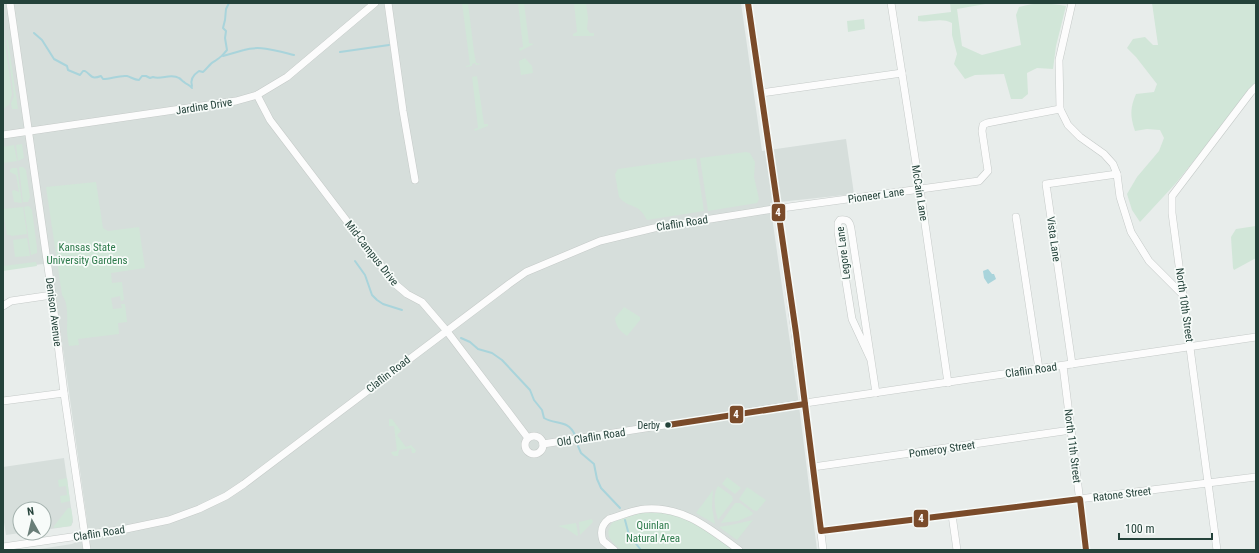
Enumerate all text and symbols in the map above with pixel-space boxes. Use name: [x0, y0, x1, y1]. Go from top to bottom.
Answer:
street label: Jardine Drive: [175, 96, 233, 117]
street label: McCain Lane: [909, 164, 930, 222]
street label: Pioneer Lane: [847, 185, 905, 206]
line badge: 4: [771, 203, 786, 222]
text: 4: [775, 206, 781, 219]
street label: Claflin Road: [655, 213, 709, 234]
street label: Vista Lane: [1044, 216, 1063, 263]
street label: Mid-Campus Drive: [342, 218, 401, 288]
street label: Legore Lane: [834, 226, 853, 280]
park label: Kansas State University Gardens: [46, 241, 128, 267]
street label: North 10th Street: [1173, 267, 1196, 343]
street label: Denison Avenue: [43, 277, 64, 347]
street label: Claflin Road: [364, 353, 413, 396]
street label: Claflin Road: [1004, 360, 1058, 381]
line badge: 4: [729, 405, 744, 424]
text: 4: [733, 408, 739, 421]
street label: North 11th Street: [1061, 408, 1084, 484]
place label: Derby: [638, 420, 660, 431]
marker: Derby: [663, 420, 673, 430]
street label: Old Claflin Road: [556, 426, 626, 449]
street label: Pomeroy Street: [908, 438, 976, 461]
street label: Ratone Street: [1092, 484, 1152, 505]
north arrow: [12, 501, 52, 541]
text: N: [26, 505, 35, 518]
line badge: 4: [913, 509, 929, 528]
text: 4: [918, 512, 924, 525]
scale bar: [1119, 515, 1212, 541]
park label: Quinlan Natural Area: [626, 519, 680, 545]
text: 100 m: [1125, 522, 1155, 536]
street label: Claflin Road: [72, 523, 126, 544]

